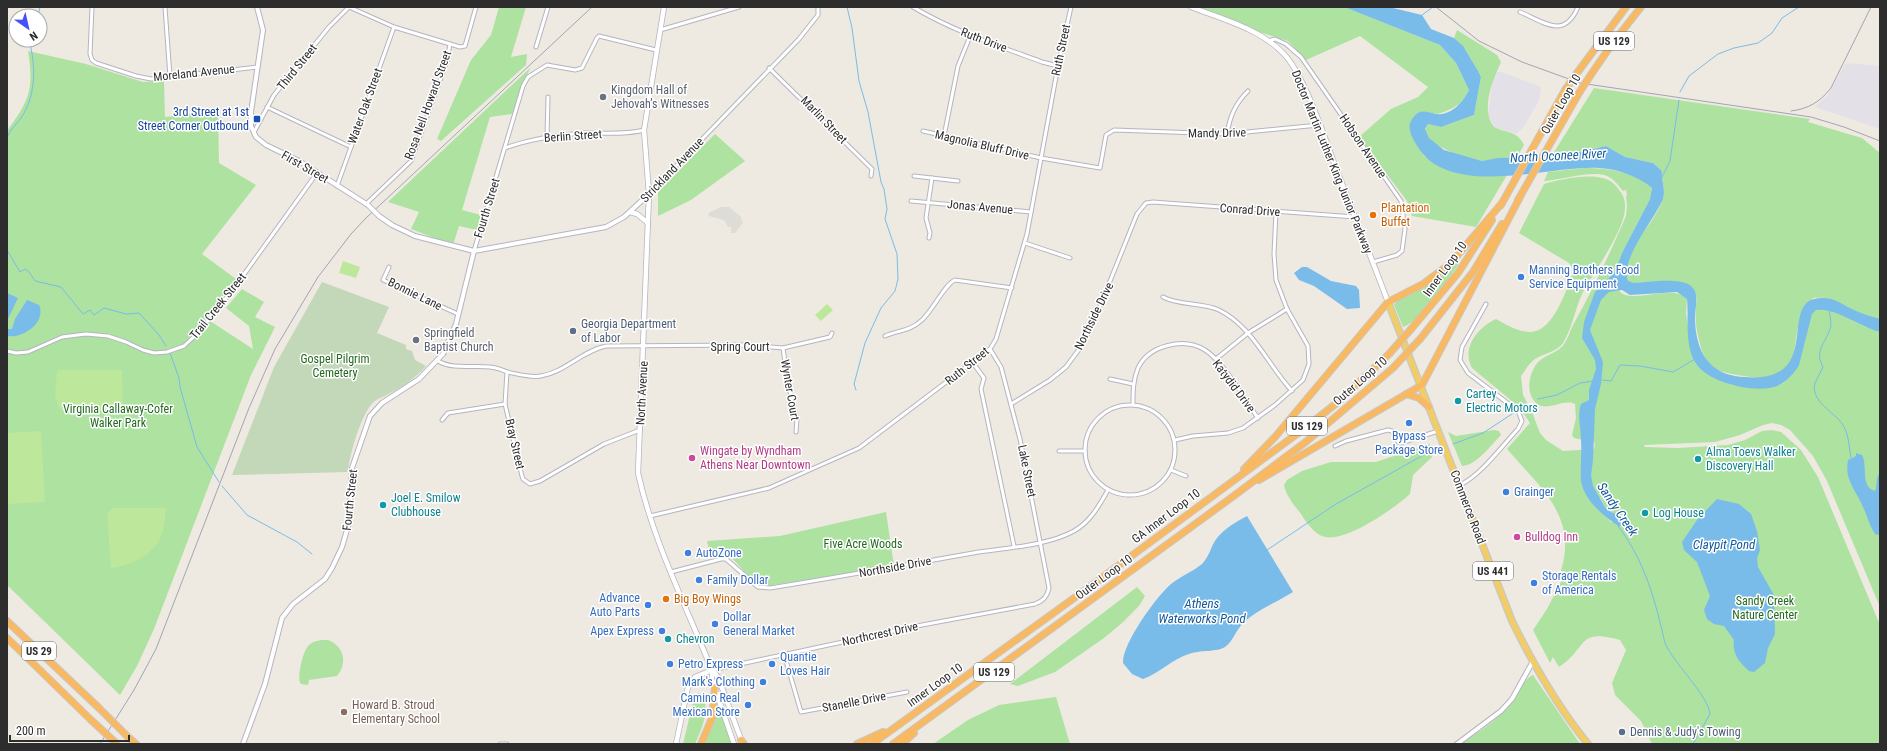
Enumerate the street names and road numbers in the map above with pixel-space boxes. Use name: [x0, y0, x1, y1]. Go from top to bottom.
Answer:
street label: Ruth Street: [1049, 22, 1073, 77]
street label: Ruth Drive: [959, 25, 1009, 55]
road number: US 129: [1594, 32, 1634, 50]
street label: Third Street: [274, 41, 320, 93]
street label: Rosa Nell Howard Street: [402, 48, 454, 161]
street label: Moreland Avenue: [153, 62, 236, 84]
street label: Water Oak Street: [345, 66, 385, 146]
street label: Doctor Martin Luther King Junior Parkway: [1289, 68, 1375, 256]
street label: Outer Loop 10: [1538, 71, 1584, 136]
street label: Marlin Street: [798, 93, 850, 147]
street label: Hobson Avenue: [1337, 111, 1390, 181]
street label: Mandy Drive: [1188, 125, 1247, 141]
street label: Berlin Street: [544, 127, 603, 145]
street label: Magnolia Bluff Drive: [934, 127, 1031, 163]
street label: Strickland Avenue: [638, 134, 707, 205]
street label: First Street: [279, 148, 331, 186]
street label: Fourth Street: [471, 176, 503, 240]
street label: Jonas Avenue: [946, 197, 1014, 217]
street label: Conrad Drive: [1219, 201, 1281, 219]
street label: Inner Loop 10: [1420, 239, 1470, 299]
street label: Trail Creek Street: [187, 270, 249, 342]
street label: Bonnie Lane: [386, 275, 445, 313]
street label: Northside Drive: [1072, 280, 1117, 352]
street label: Spring Court: [710, 340, 770, 354]
street label: Ruth Street: [942, 344, 992, 388]
street label: Outer Loop 10: [1330, 354, 1390, 408]
street label: Katydid Drive: [1210, 357, 1259, 415]
street label: Wynter Court: [778, 358, 802, 422]
street label: North Avenue: [633, 360, 651, 425]
street label: Bray Street: [502, 417, 528, 471]
road number: US 129: [1287, 417, 1327, 435]
street label: Lake Street: [1015, 444, 1039, 499]
street label: Fourth Street: [340, 468, 360, 531]
street label: Commerce Road: [1447, 468, 1489, 546]
street label: GA Inner Loop 10: [1129, 486, 1203, 546]
street label: Outer Loop 10: [1073, 552, 1135, 602]
street label: Northside Drive: [858, 554, 933, 580]
road number: US 441: [1473, 562, 1513, 580]
street label: Northcrest Drive: [841, 619, 920, 649]
road number: US 29: [22, 642, 56, 660]
street label: Inner Loop 10: [905, 660, 965, 710]
road number: US 129: [974, 663, 1014, 681]
street label: Stanelle Drive: [821, 689, 887, 715]

